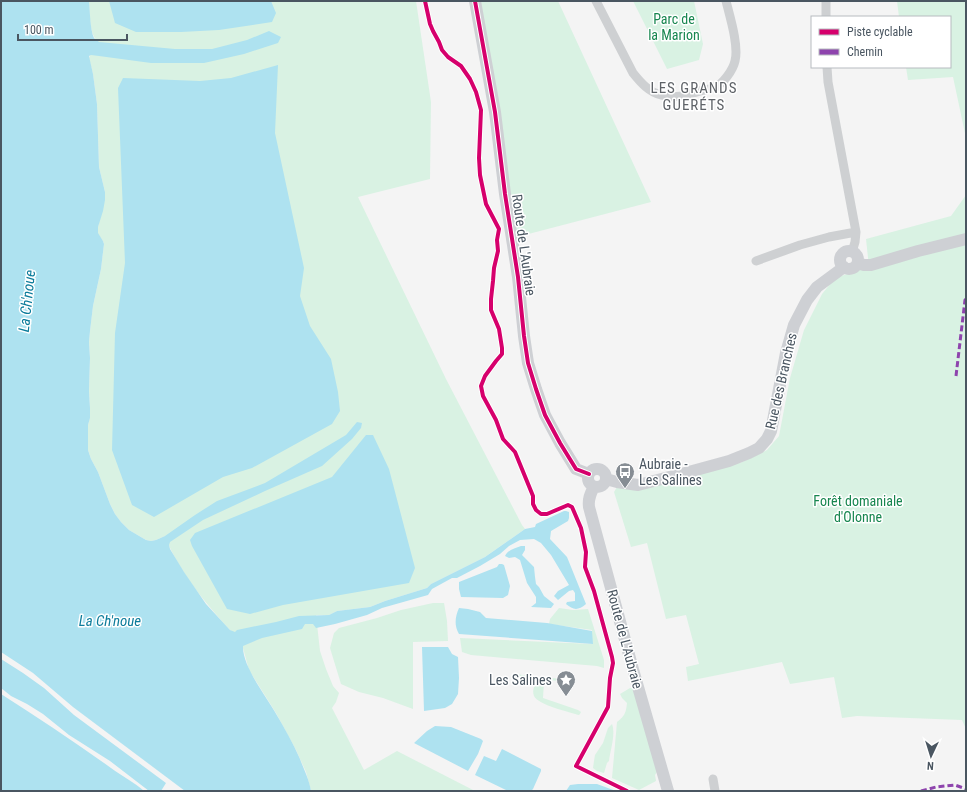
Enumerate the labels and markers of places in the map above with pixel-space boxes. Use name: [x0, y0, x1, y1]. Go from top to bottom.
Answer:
place label: Aubraie - Les Salines: [639, 456, 702, 488]
bus stop icon: Aubraie - Les Salines: [614, 461, 636, 489]
place icon: Les Salines: [555, 669, 577, 697]
place label: Les Salines: [489, 672, 552, 688]

